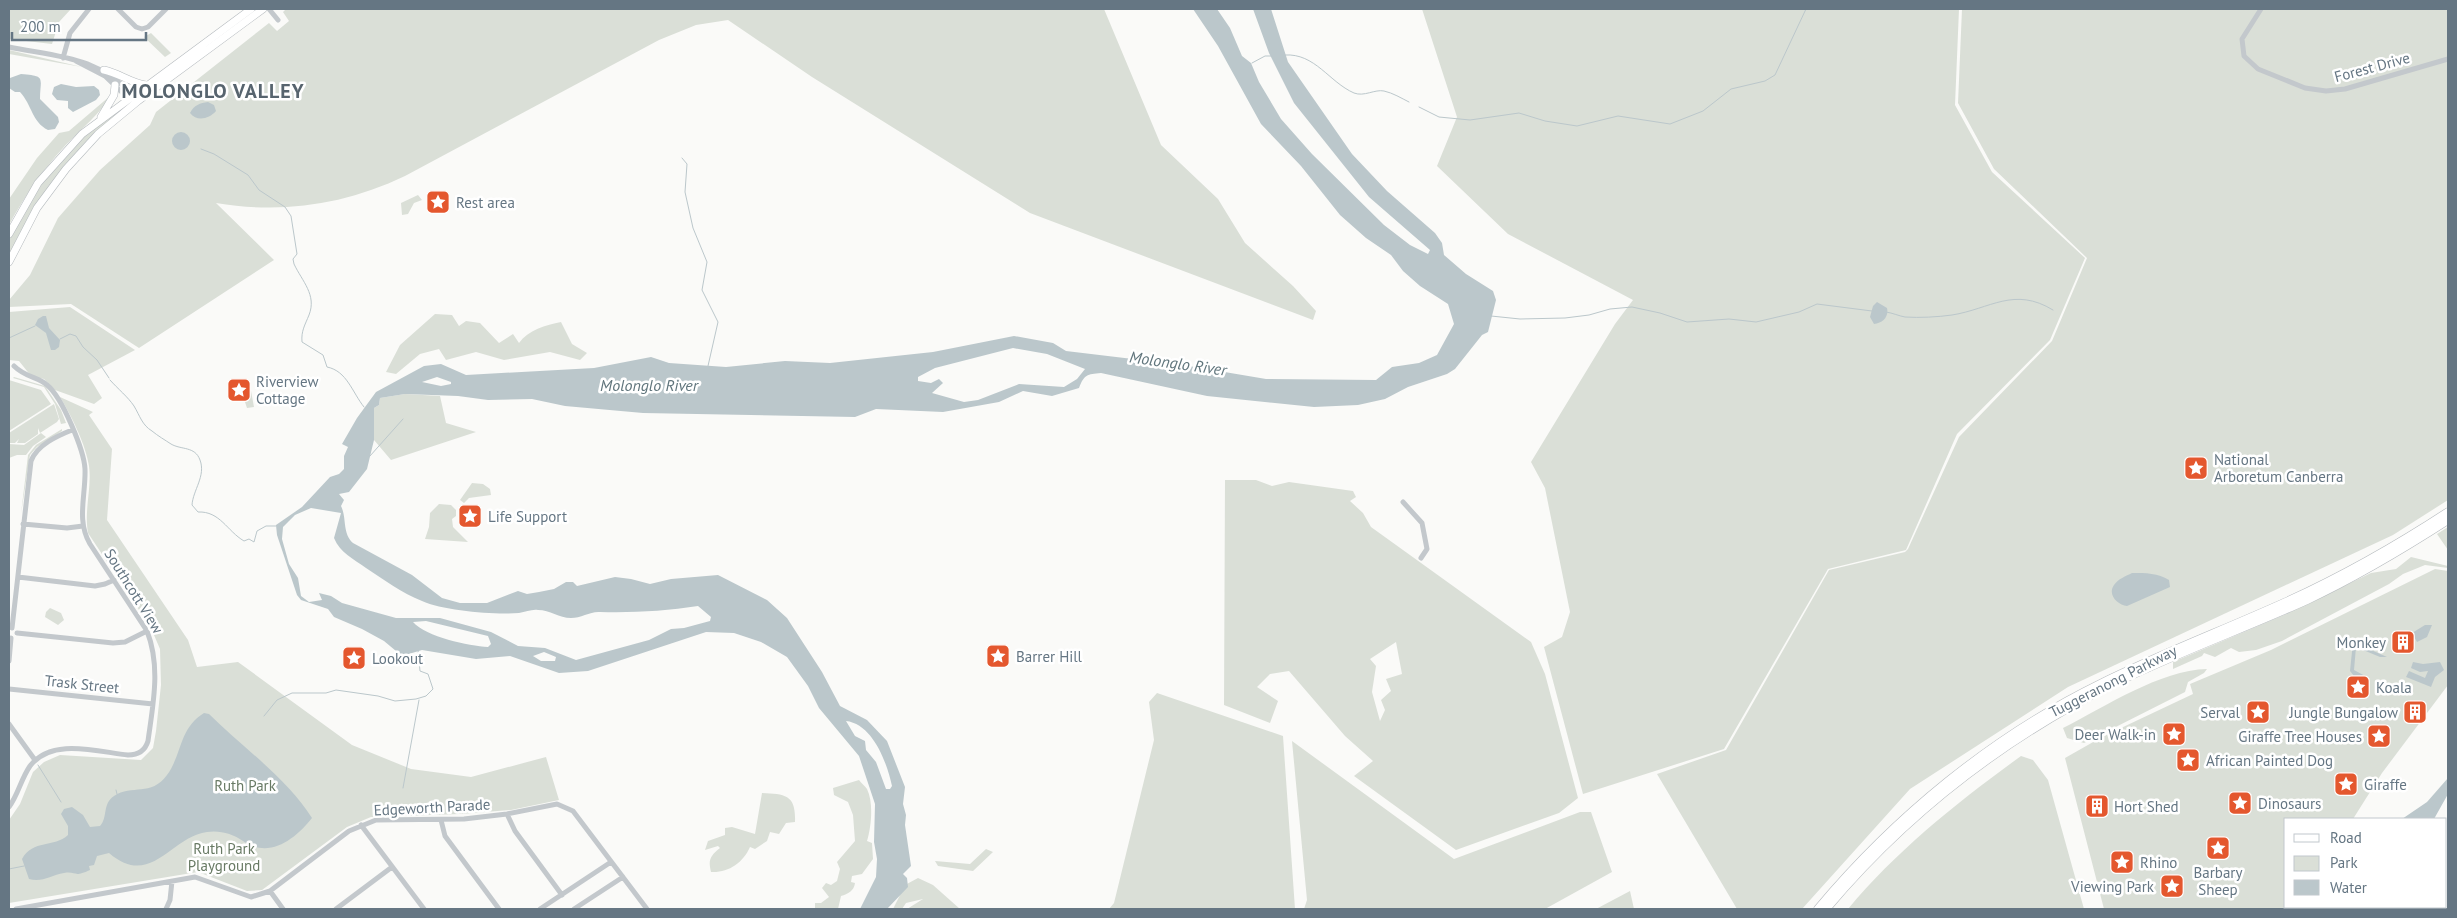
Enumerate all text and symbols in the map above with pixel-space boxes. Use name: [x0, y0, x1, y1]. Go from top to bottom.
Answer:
scale bar: [12, 10, 146, 42]
text: 200 m: [20, 17, 61, 36]
street label: Forest Drive: [2332, 48, 2412, 86]
district label: MOLONGLO VALLEY: [121, 78, 305, 104]
place icon: Rest area: [425, 189, 451, 215]
place label: Rest area: [456, 193, 515, 212]
water label: Molonglo River: [1128, 346, 1230, 380]
place label: Riverview Cottage: [256, 372, 318, 408]
water label: Molonglo River: [600, 375, 700, 395]
place icon: Riverview Cottage: [226, 377, 252, 403]
place label: National Arboretum Canberra: [2214, 450, 2343, 486]
place icon: National Arboretum Canberra: [2183, 455, 2209, 481]
place icon: Life Support: [457, 503, 483, 529]
place label: Life Support: [488, 507, 567, 526]
street label: Southcott View: [100, 545, 168, 637]
building icon: Monkey: [2390, 629, 2416, 655]
place label: Monkey: [2337, 633, 2386, 652]
street label: Tuggeranong Parkway: [2046, 641, 2180, 721]
place icon: Barrer Hill: [985, 643, 1011, 669]
place icon: Lookout: [341, 645, 367, 671]
place label: Barrer Hill: [1016, 647, 1083, 666]
place label: Lookout: [372, 649, 423, 668]
street label: Trask Street: [44, 671, 120, 697]
place icon: Koala: [2345, 674, 2371, 700]
place label: Koala: [2376, 678, 2412, 697]
place icon: Serval: [2245, 699, 2271, 725]
building icon: Jungle Bungalow: [2402, 699, 2428, 725]
place label: Serval: [2200, 703, 2241, 722]
place label: Jungle Bungalow: [2288, 703, 2398, 722]
place icon: Deer Walk-in: [2161, 721, 2187, 747]
place icon: Giraffe Tree Houses: [2366, 723, 2392, 749]
place label: Deer Walk-in: [2075, 725, 2156, 744]
place label: Giraffe Tree Houses: [2238, 727, 2362, 746]
place icon: African Painted Dog: [2175, 747, 2201, 773]
place label: African Painted Dog: [2206, 751, 2333, 770]
place icon: Giraffe: [2333, 771, 2359, 797]
place label: Giraffe: [2364, 775, 2407, 794]
park label: Ruth Park: [214, 776, 277, 795]
place icon: Dinosaurs: [2227, 790, 2253, 816]
building icon: Hort Shed: [2084, 793, 2110, 819]
street label: Edgeworth Parade: [373, 794, 491, 820]
place label: Dinosaurs: [2258, 794, 2321, 813]
place label: Hort Shed: [2114, 797, 2179, 816]
legend: [2284, 818, 2447, 908]
text: Road: [2330, 828, 2362, 847]
place icon: Barbary Sheep: [2205, 835, 2231, 861]
park label: Ruth Park Playground: [188, 839, 260, 875]
place icon: Rhino: [2109, 849, 2135, 875]
place label: Rhino: [2140, 853, 2177, 872]
text: Park: [2330, 853, 2358, 872]
place label: Barbary Sheep: [2194, 863, 2242, 899]
place icon: Viewing Park: [2159, 873, 2185, 899]
place label: Viewing Park: [2070, 877, 2155, 896]
text: Water: [2330, 878, 2367, 897]

